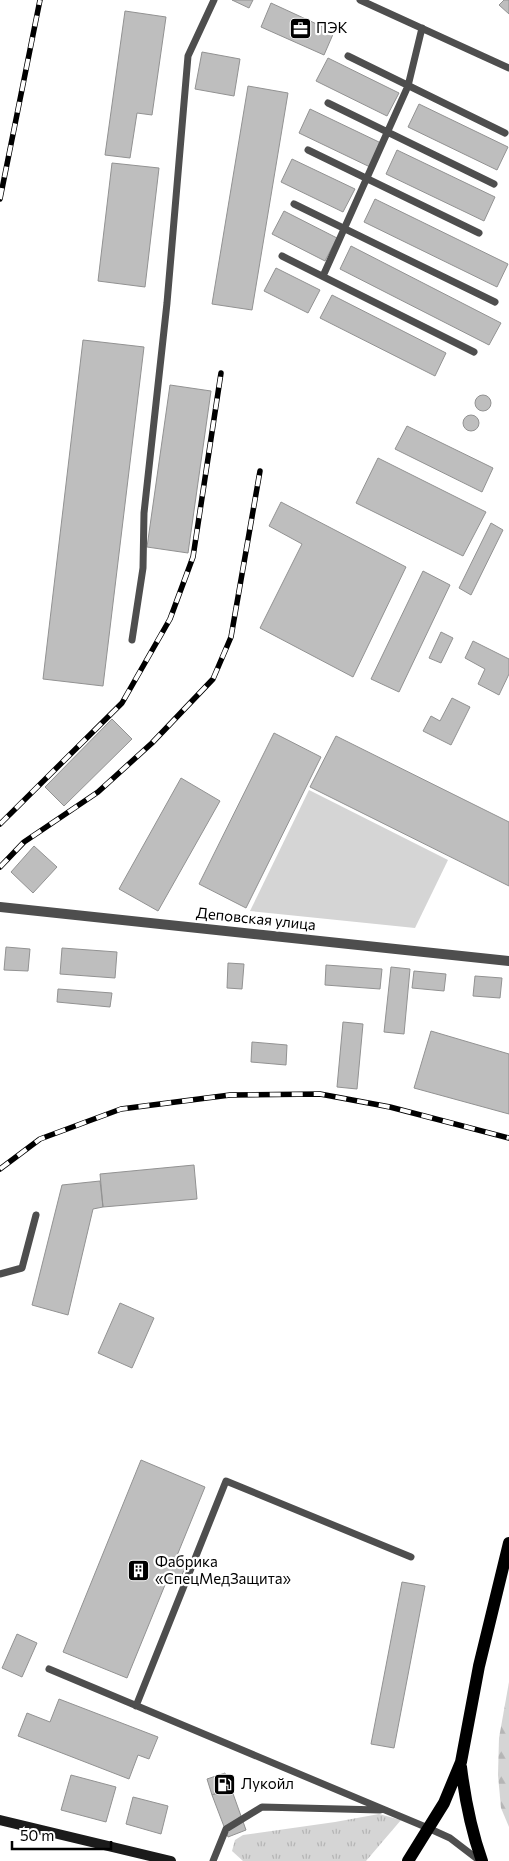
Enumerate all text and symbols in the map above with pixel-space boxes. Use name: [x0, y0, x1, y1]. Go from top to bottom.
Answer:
office icon: ПЭК: [288, 16, 312, 40]
place label: ПЭК: [316, 18, 348, 36]
street label: Деповская улица: [195, 903, 317, 933]
place label: Фабрика «СпецМедЗащита»: [155, 1552, 291, 1587]
building icon: Фабрика «СпецМедЗащита»: [127, 1559, 151, 1583]
fuel station icon: Лукойл: [213, 1772, 237, 1796]
place label: Лукойл: [241, 1774, 294, 1792]
scale bar: [12, 1818, 111, 1850]
text: 50 m: [20, 1826, 54, 1844]

